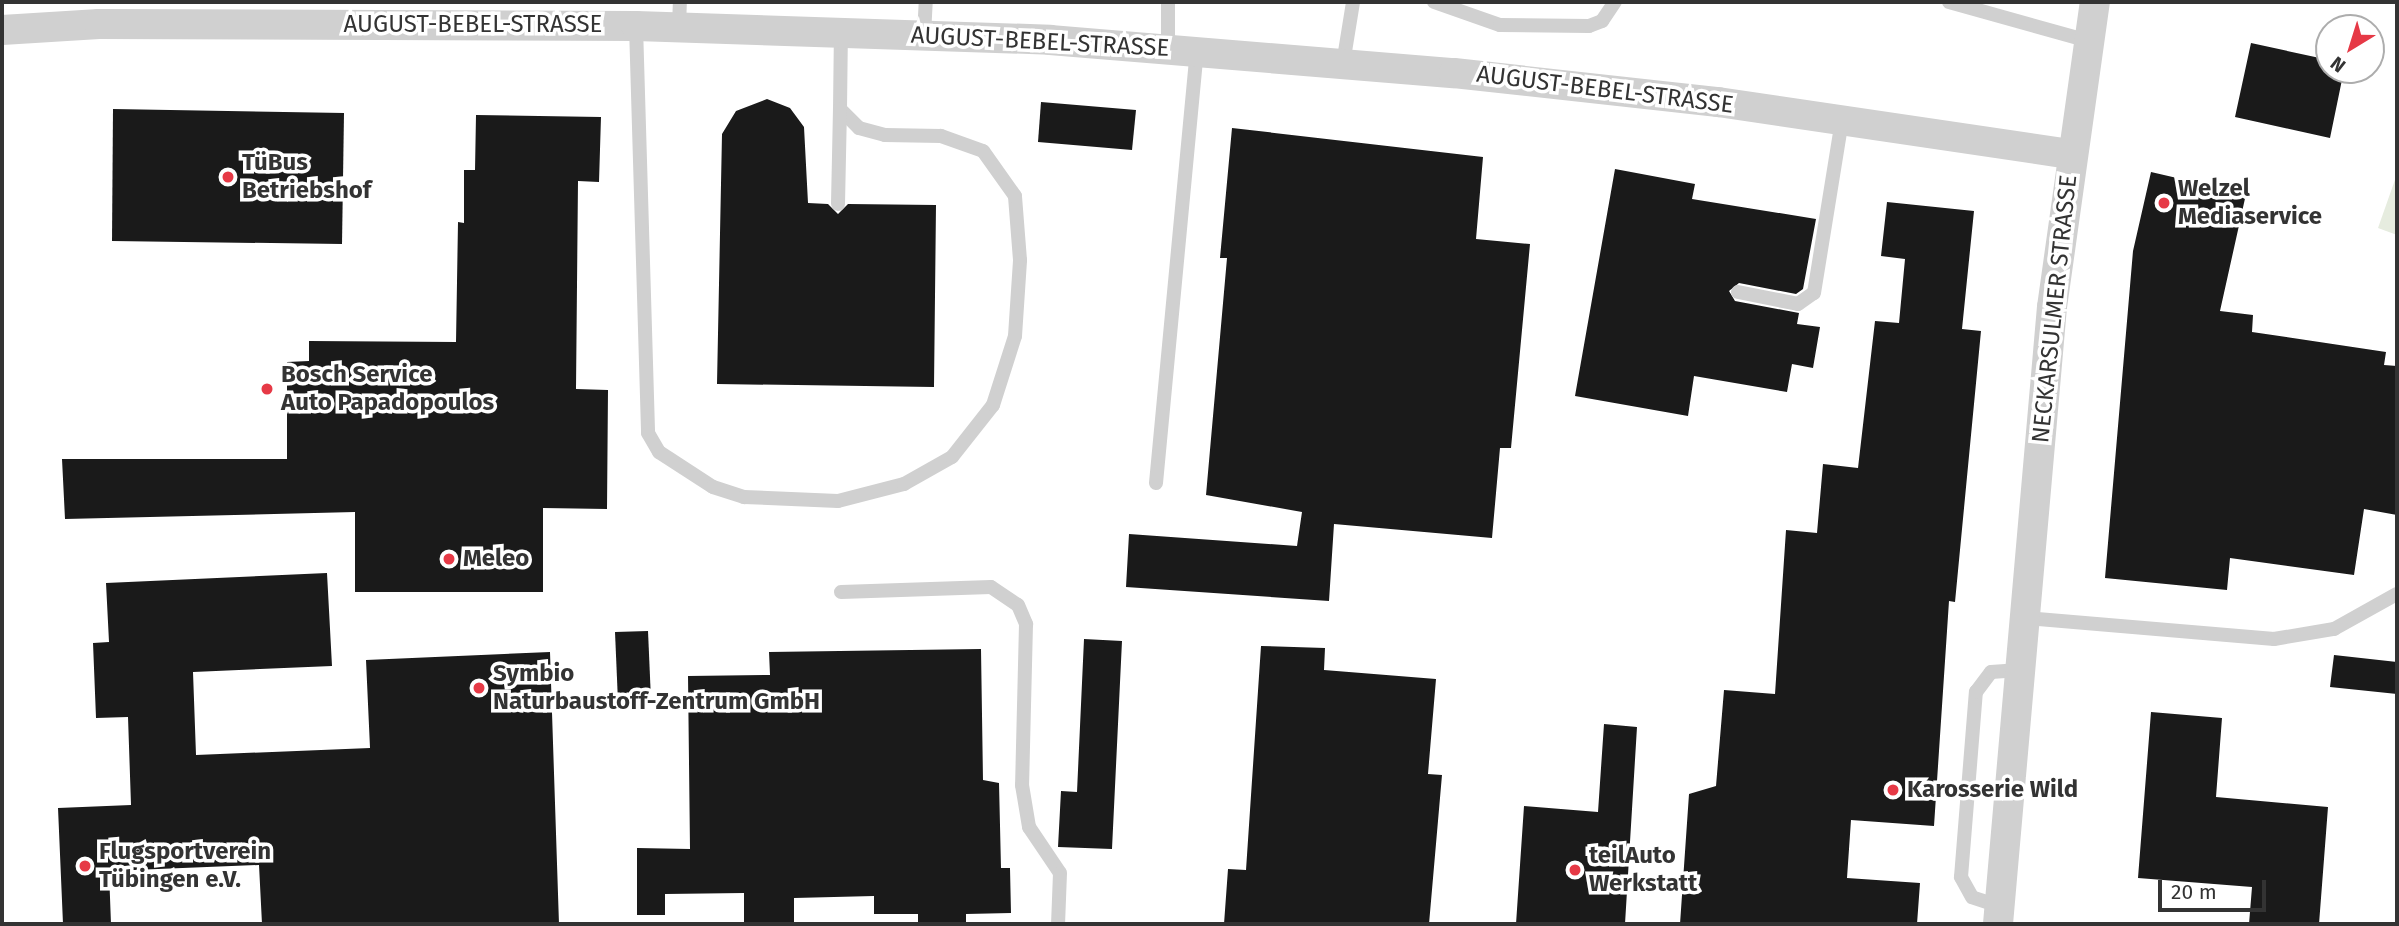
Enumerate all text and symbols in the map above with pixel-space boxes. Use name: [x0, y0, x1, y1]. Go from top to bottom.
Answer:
street label: AUGUST-BEBEL-STRASSE: [344, 11, 602, 39]
north arrow: [2315, 14, 2385, 84]
street label: AUGUST-BEBEL-STRASSE: [910, 21, 1170, 63]
text: N: [2326, 51, 2350, 77]
street label: AUGUST-BEBEL-STRASSE: [1475, 60, 1735, 120]
place label: TüBus Betriebshof: [242, 149, 371, 205]
marker: TüBus Betriebshof: [220, 169, 236, 185]
street label: NECKARSULMER STRASSE: [2027, 173, 2083, 445]
place label: Welzel Mediaservice: [2178, 175, 2322, 231]
marker: Welzel Mediaservice: [2156, 195, 2172, 211]
place label: Bosch Service Auto Papadopoulos: [281, 361, 494, 417]
marker: Bosch Service Auto Papadopoulos: [259, 381, 275, 397]
place label: Meleo: [463, 545, 529, 573]
marker: Meleo: [441, 551, 457, 567]
place label: Symbio Naturbaustoff-Zentrum GmbH: [493, 660, 820, 716]
marker: Symbio Naturbaustoff-Zentrum GmbH: [471, 680, 487, 696]
place label: Karosserie Wild: [1907, 776, 2078, 804]
marker: Karosserie Wild: [1885, 782, 1901, 798]
place label: Flugsportverein Tübingen e.V.: [99, 838, 271, 894]
place label: teilAuto Werkstatt: [1589, 842, 1697, 898]
marker: Flugsportverein Tübingen e.V.: [77, 858, 93, 874]
marker: teilAuto Werkstatt: [1567, 862, 1583, 878]
scale bar: [2161, 866, 2270, 910]
text: 20 m: [2171, 879, 2217, 905]

